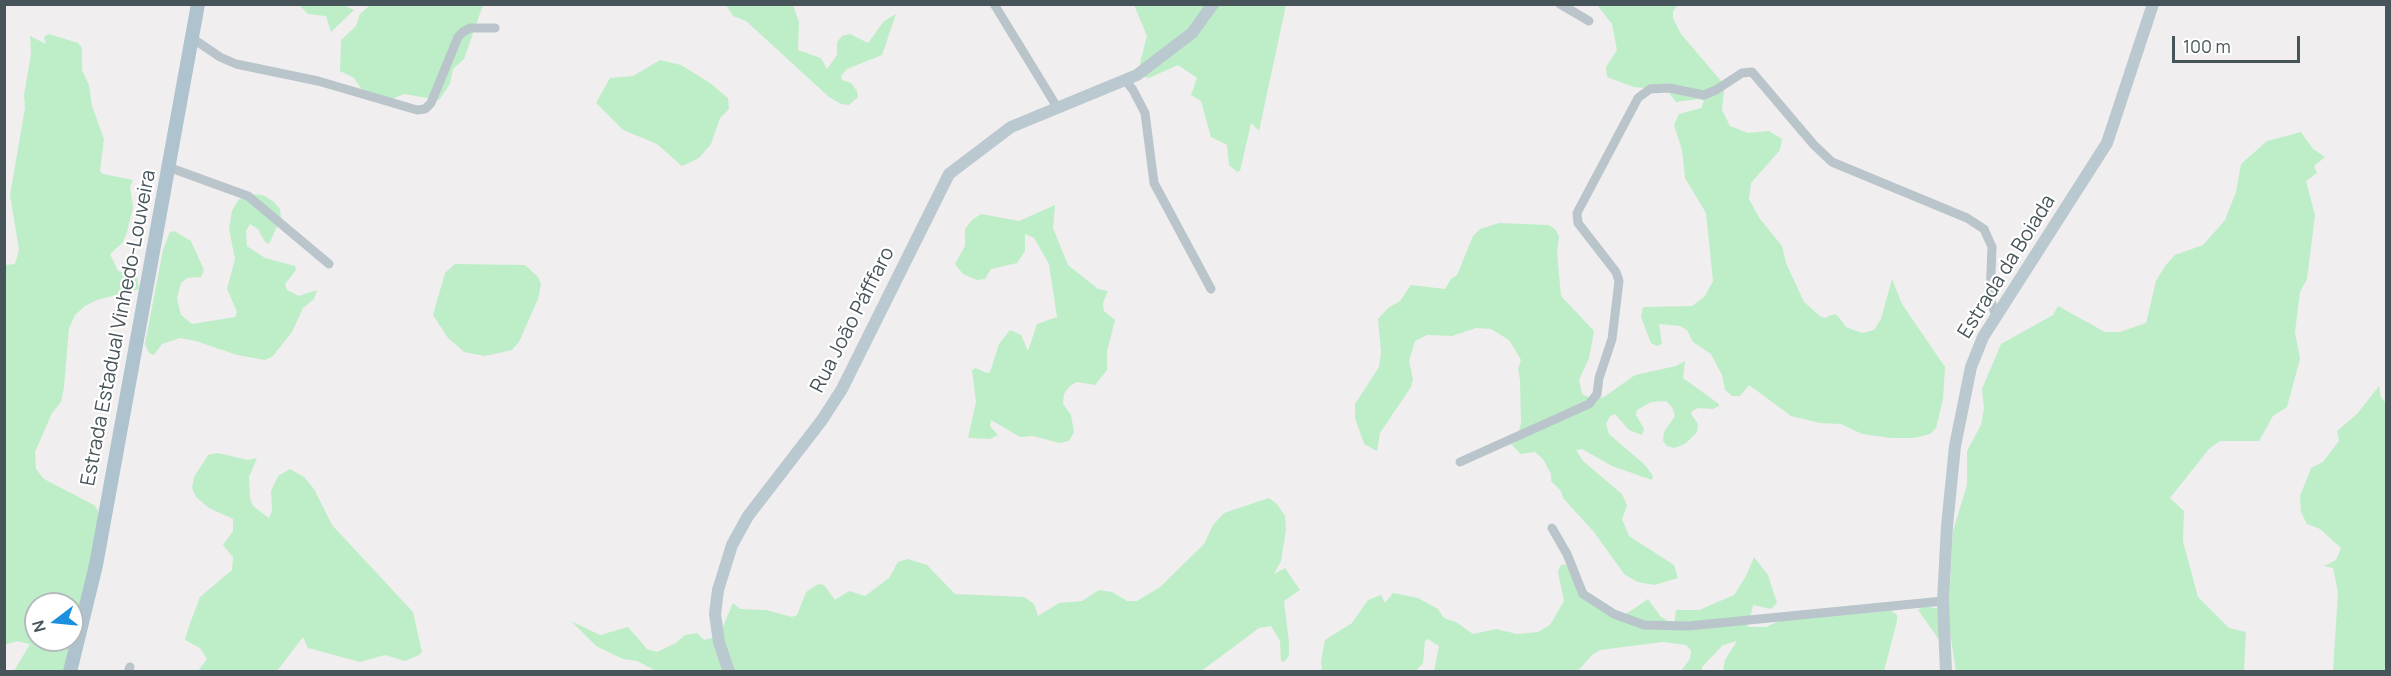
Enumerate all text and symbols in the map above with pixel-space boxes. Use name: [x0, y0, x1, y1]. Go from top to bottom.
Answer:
scale bar: [2175, 24, 2302, 62]
text: 100 m: [2183, 34, 2231, 58]
street label: Estrada Estadual Vinhedo-Louveira: [77, 168, 161, 488]
street label: Estrada da Boiada: [1953, 191, 2061, 343]
street label: Rua João Páfffaro: [806, 243, 900, 397]
north arrow: [24, 592, 84, 652]
text: N: [26, 618, 51, 635]

